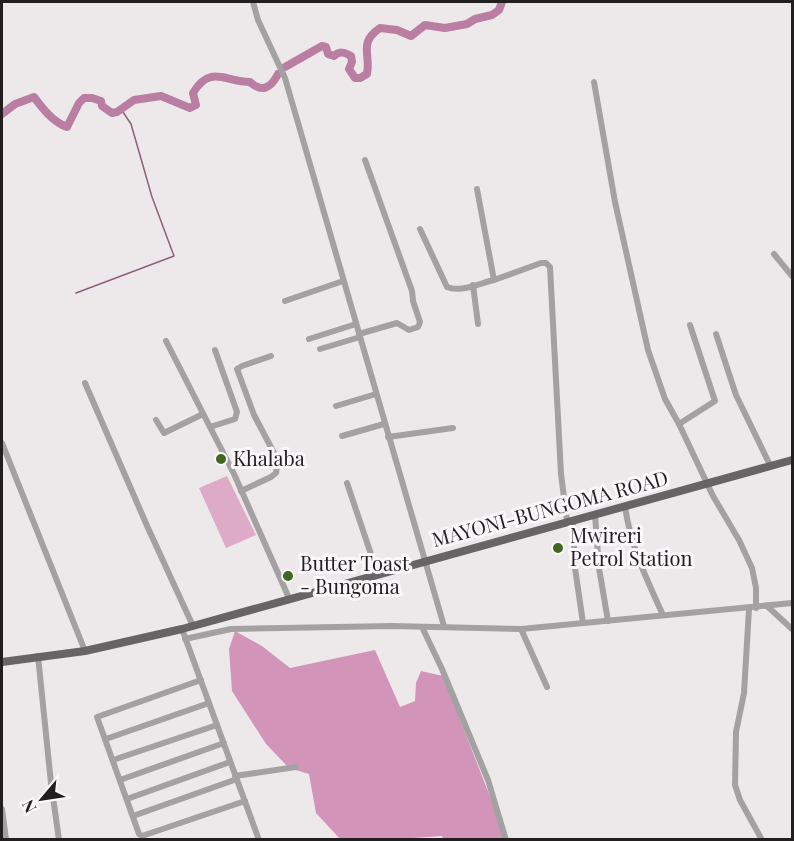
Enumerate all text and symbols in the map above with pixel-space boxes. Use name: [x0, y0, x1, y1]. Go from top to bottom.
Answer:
place label: Khalaba: [233, 444, 305, 471]
marker: Khalaba: [214, 452, 228, 466]
street label: MAYONI-BUNGOMA ROAD: [429, 463, 671, 552]
place label: Mwireri Petrol Station: [570, 521, 692, 571]
marker: Mwireri Petrol Station: [551, 541, 565, 555]
place label: Butter Toast - Bungoma: [300, 549, 410, 599]
marker: Butter Toast - Bungoma: [281, 569, 295, 583]
north arrow: [12, 769, 72, 829]
text: N: [16, 796, 40, 817]

